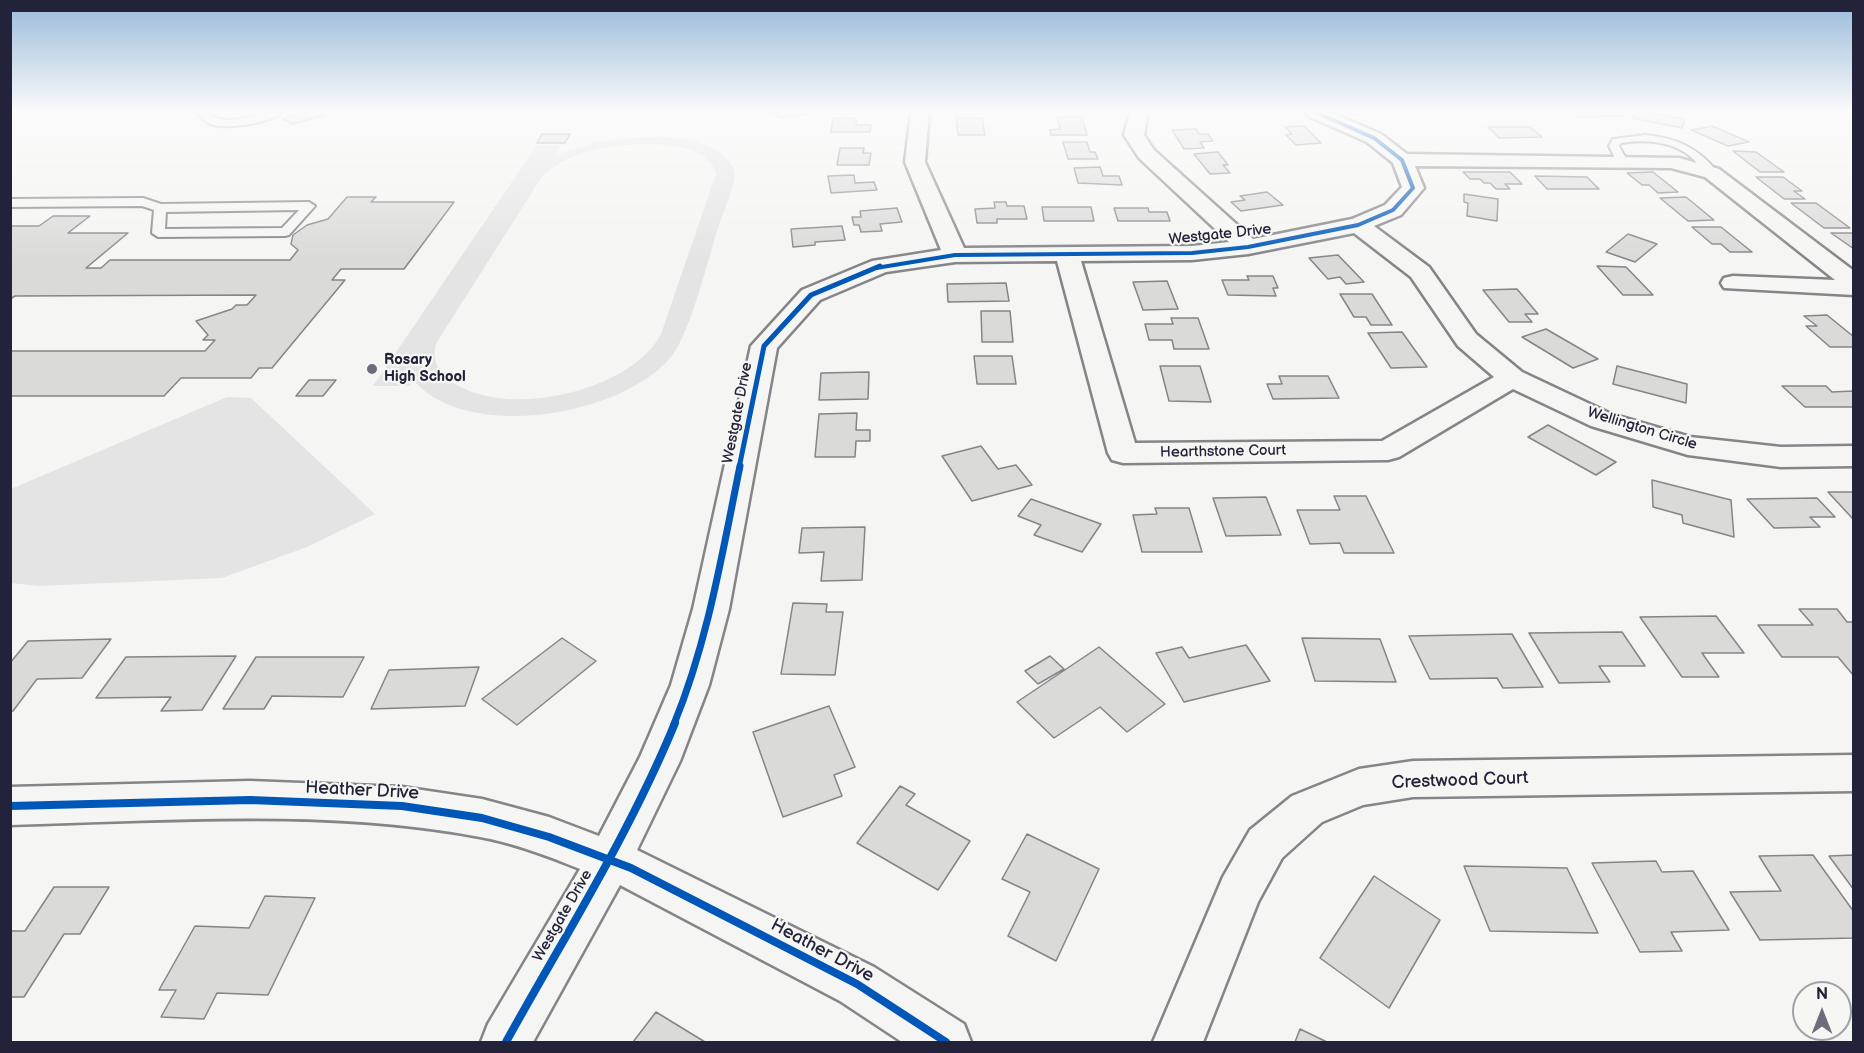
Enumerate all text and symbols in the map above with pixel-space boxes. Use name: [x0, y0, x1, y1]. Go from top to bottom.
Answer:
street label: Westgate Drive: [1168, 221, 1272, 249]
place label: Rosary High School: [384, 351, 466, 386]
street label: Westgate Drive: [719, 361, 757, 465]
marker: Rosary High School: [365, 362, 379, 376]
street label: Wellington Circle: [1585, 404, 1699, 454]
street label: Hearthstone Court: [1160, 442, 1286, 462]
street label: Crestwood Court: [1391, 768, 1529, 794]
street label: Heather Drive: [305, 777, 419, 805]
street label: Westgate Drive: [529, 867, 597, 965]
street label: Heather Drive: [767, 915, 877, 987]
north arrow: [1792, 981, 1852, 1041]
text: N: [1816, 985, 1828, 1004]

